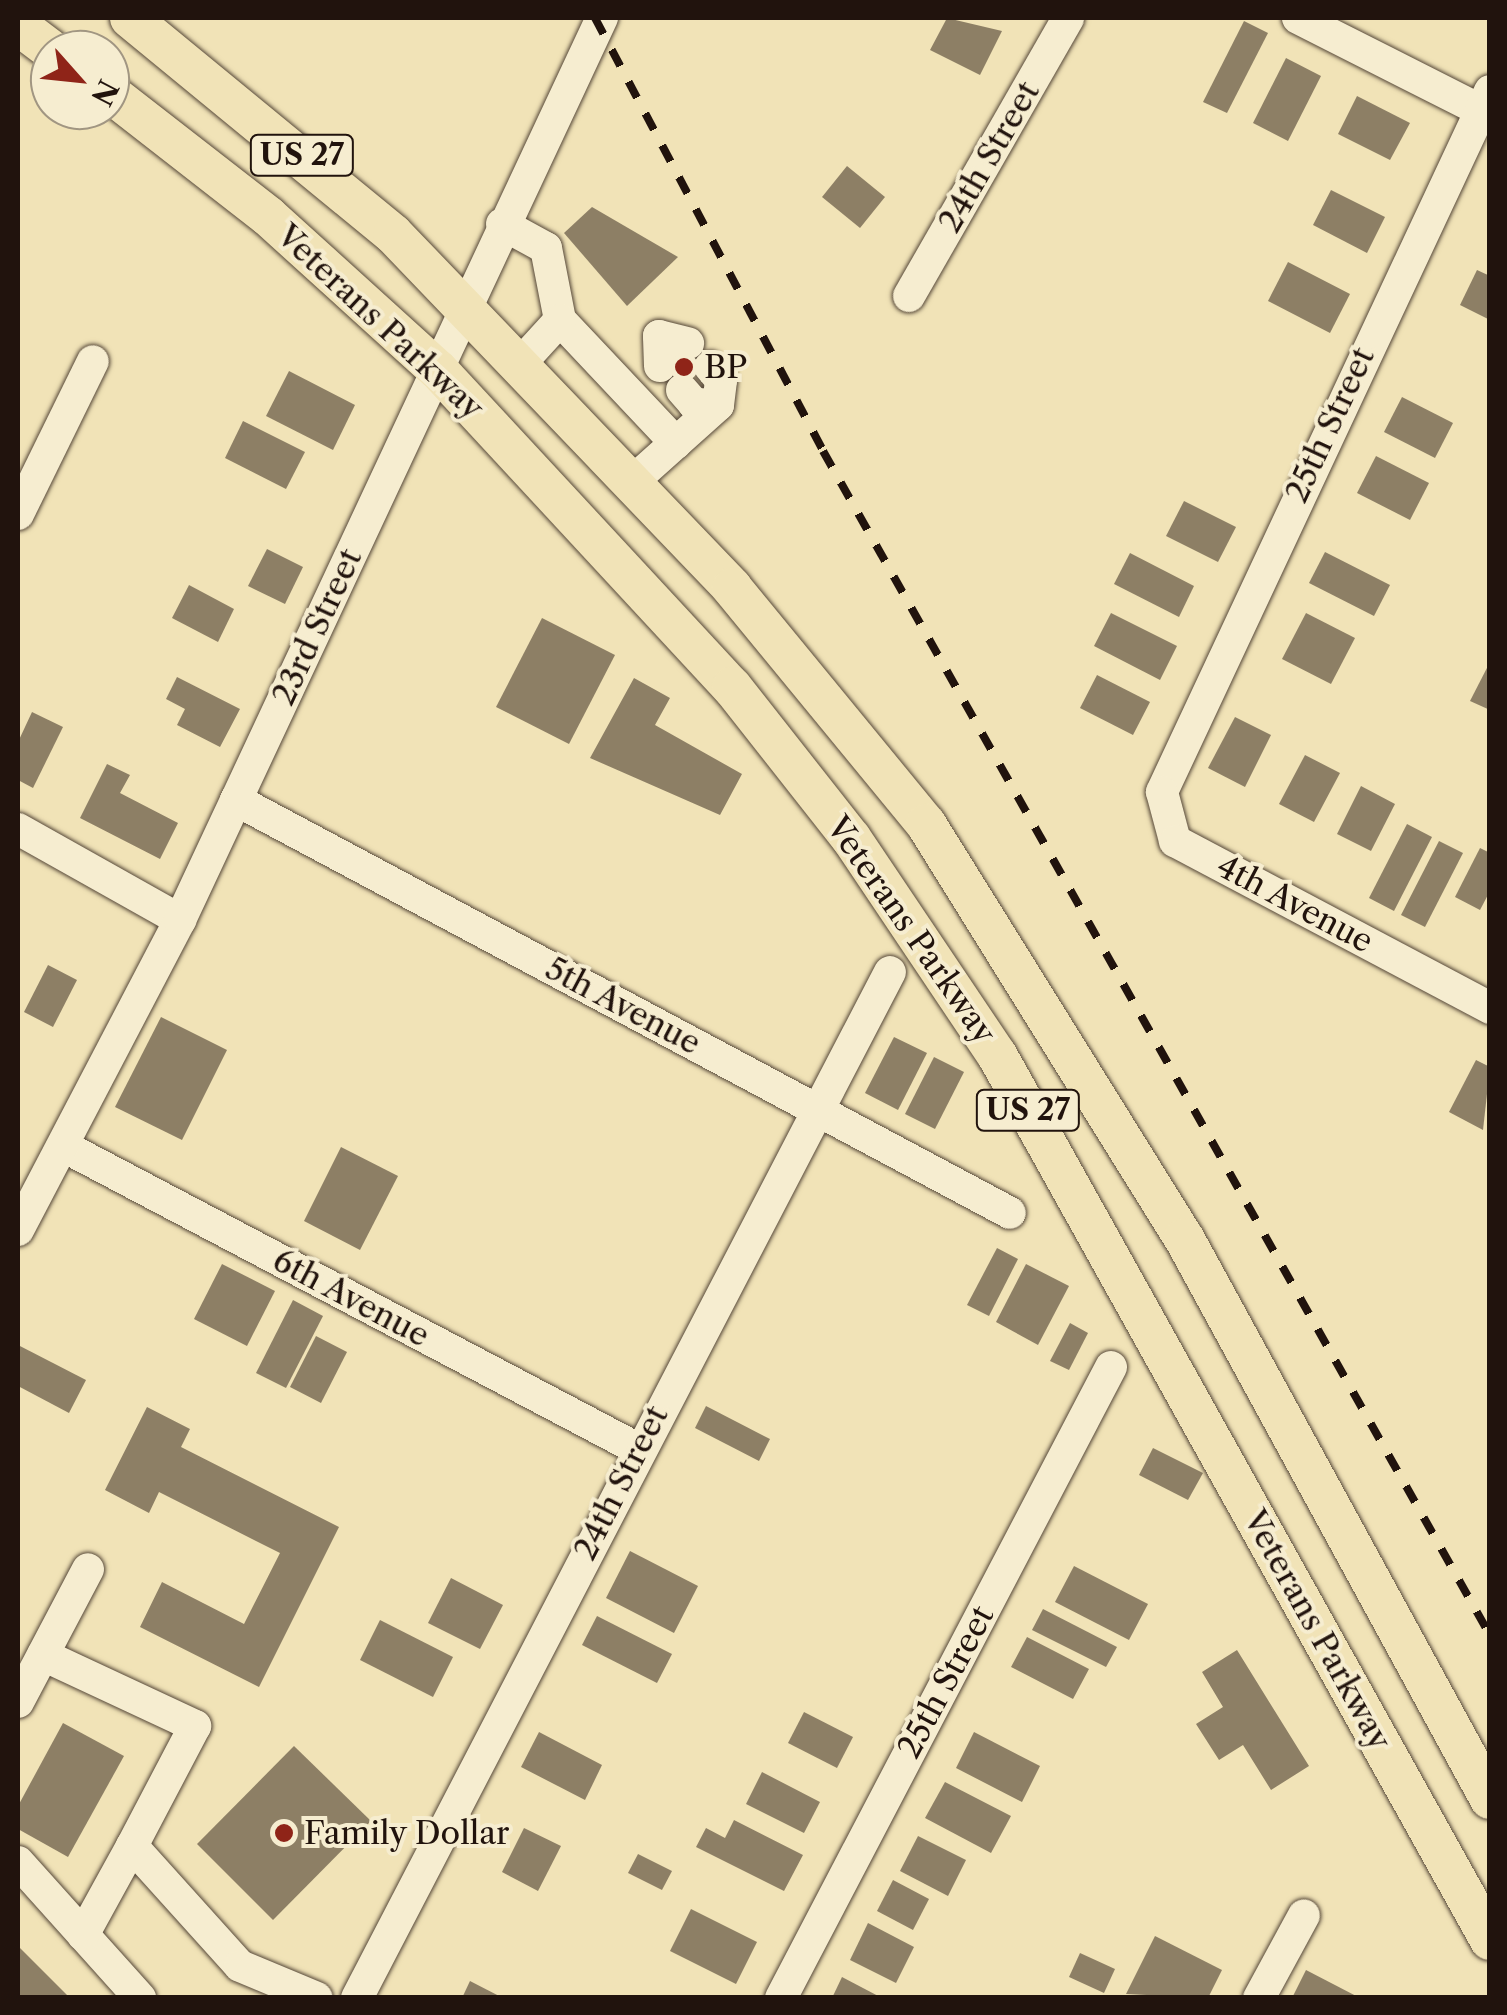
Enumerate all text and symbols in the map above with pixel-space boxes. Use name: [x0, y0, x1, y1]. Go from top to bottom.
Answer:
north arrow: [30, 30, 130, 130]
text: N: [84, 74, 126, 111]
street label: 24th Street: [931, 75, 1047, 239]
road number: US 27: [250, 130, 354, 180]
street label: Veterans Parkway: [269, 216, 491, 428]
street label: 25th Street: [1277, 342, 1383, 508]
place label: BP: [704, 348, 747, 386]
marker: BP: [673, 356, 695, 378]
street label: 23rd Street: [264, 543, 370, 711]
street label: Veterans Parkway: [818, 809, 1004, 1051]
street label: 4th Avenue: [1210, 847, 1380, 961]
street label: 5th Avenue: [538, 949, 708, 1063]
road number: US 27: [976, 1085, 1080, 1135]
street label: 6th Avenue: [266, 1241, 436, 1355]
street label: 24th Street: [566, 1400, 676, 1566]
street label: Veterans Parkway: [1235, 1503, 1399, 1757]
street label: 25th Street: [890, 1600, 1002, 1764]
place label: Family Dollar: [304, 1814, 511, 1852]
marker: Family Dollar: [273, 1822, 295, 1844]

